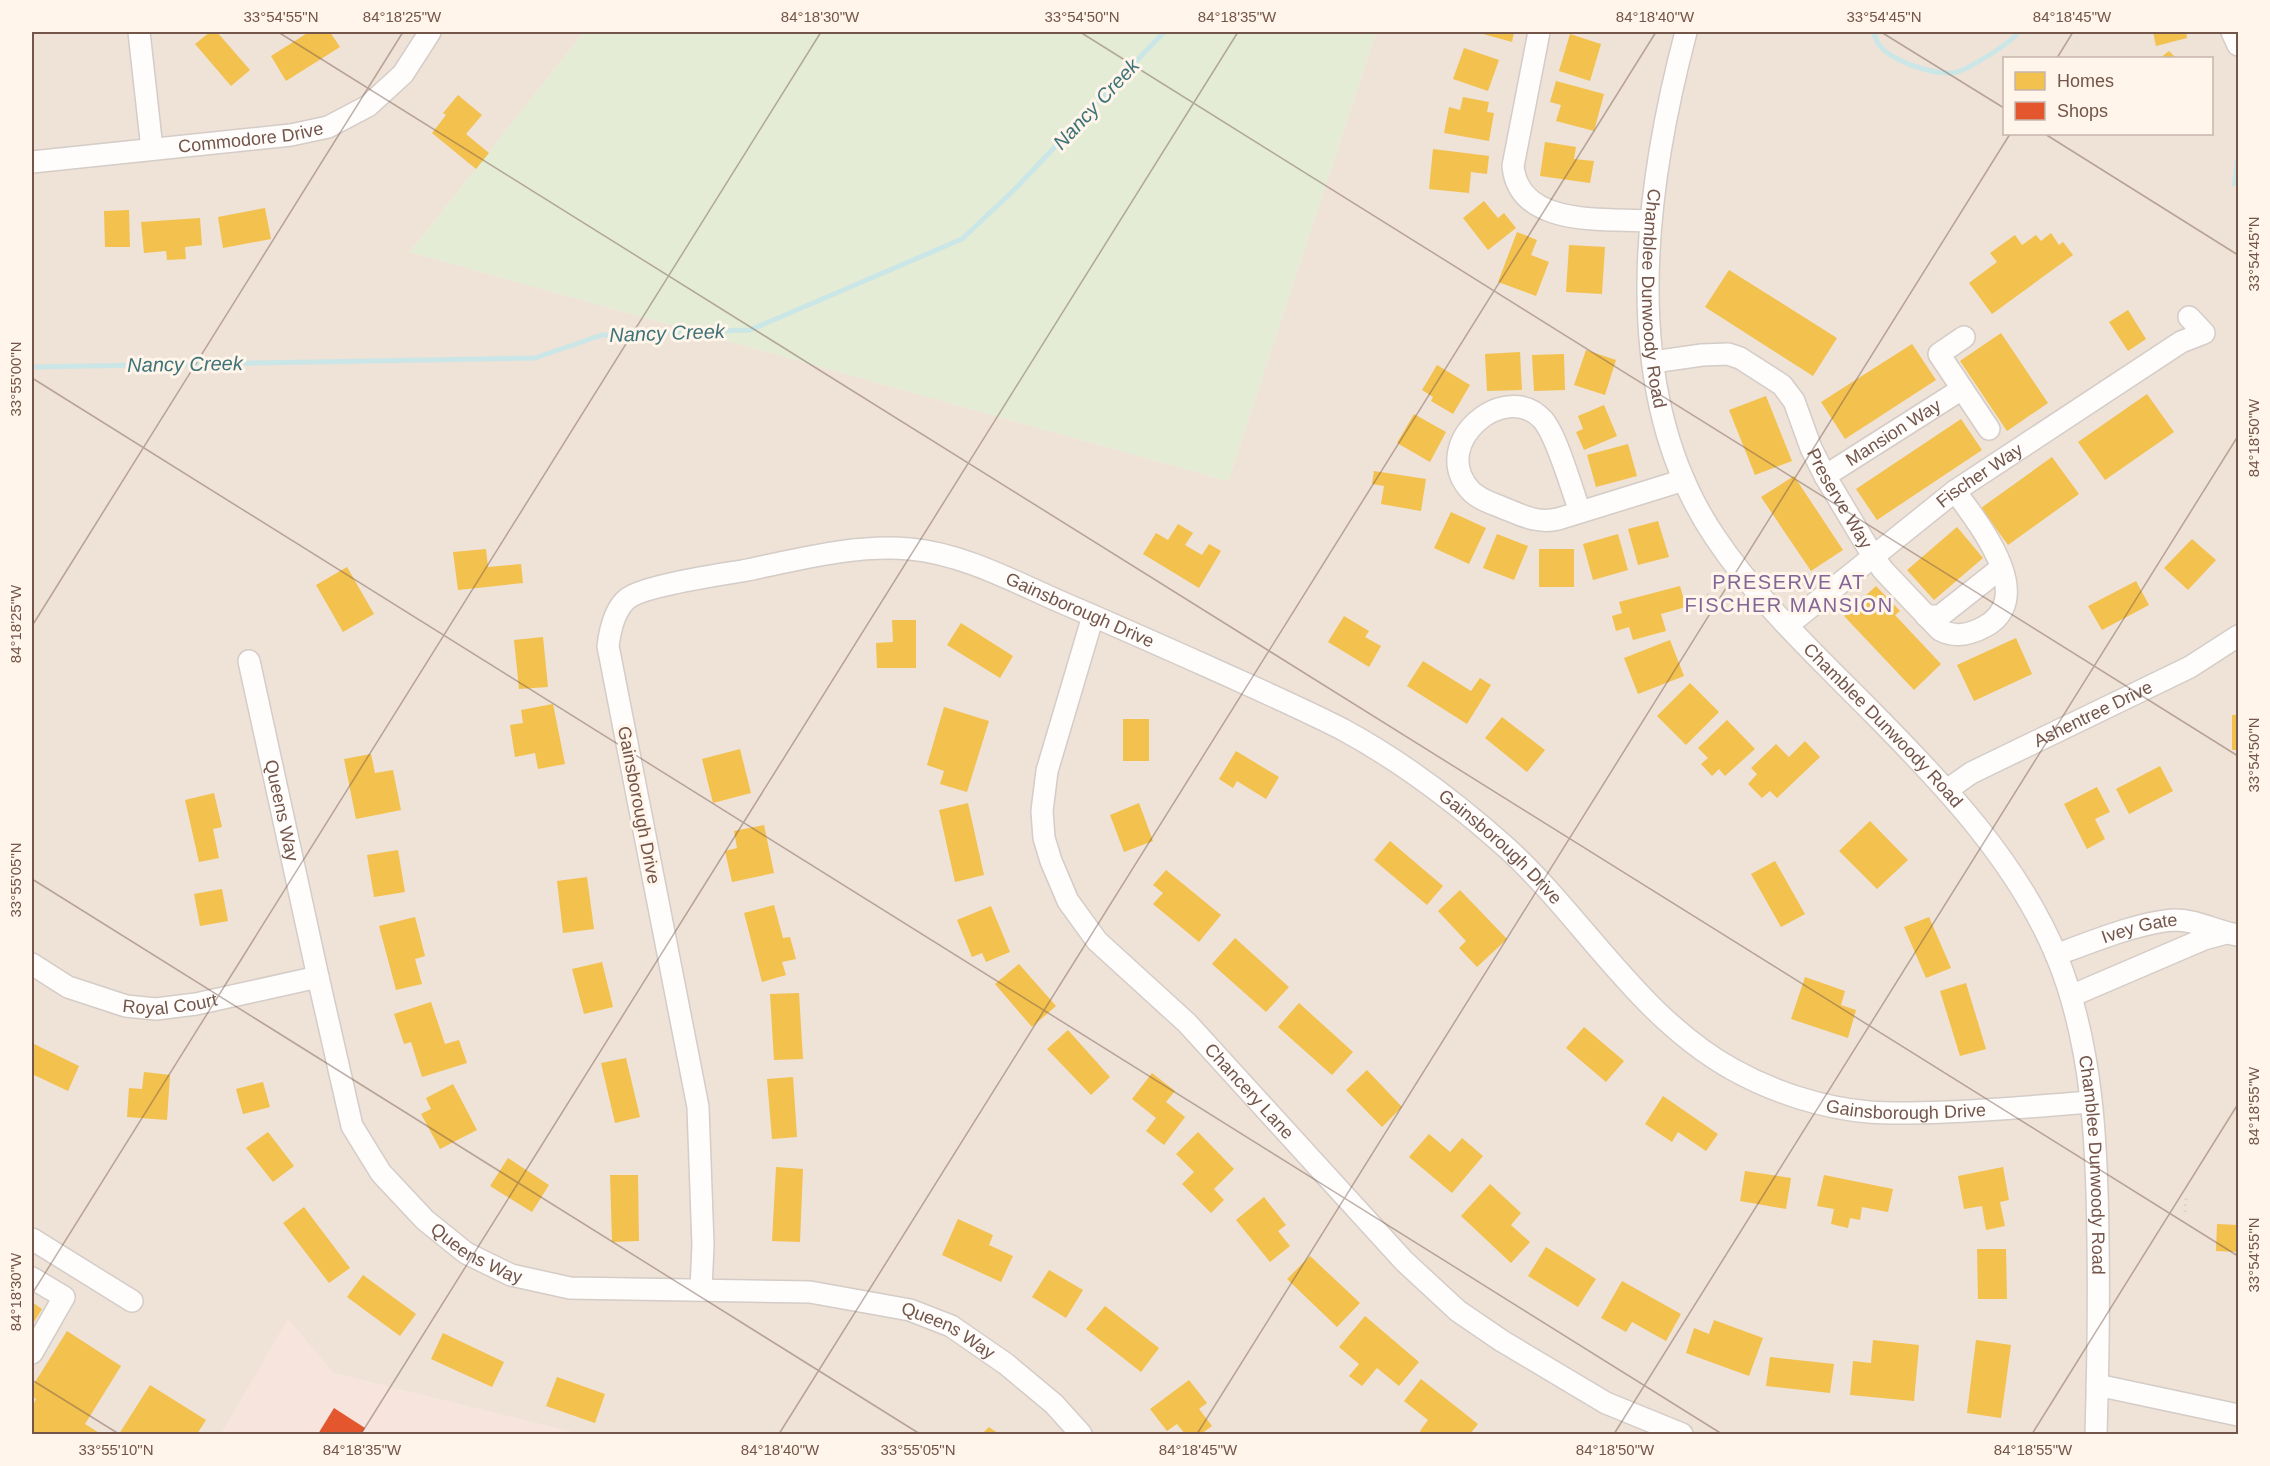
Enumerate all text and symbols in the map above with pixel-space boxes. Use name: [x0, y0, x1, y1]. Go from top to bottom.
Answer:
text: 33°54'55"N: [243, 8, 319, 25]
text: 84°18'25"W: [363, 8, 442, 25]
text: 84°18'30"W: [781, 8, 860, 25]
text: 33°54'50"N: [1044, 8, 1120, 25]
text: 84°18'35"W: [1198, 8, 1277, 25]
text: 84°18'40"W: [1616, 8, 1695, 25]
text: 33°54'45"N: [1846, 8, 1922, 25]
text: 84°18'45"W: [2033, 8, 2112, 25]
water label: Nancy Creek: [1049, 54, 1144, 154]
legend: [2003, 57, 2213, 135]
text: Homes: [2057, 71, 2114, 91]
text: Shops: [2057, 101, 2108, 121]
street label: Commodore Drive: [177, 118, 325, 157]
street label: Chamblee Dunwoody Road: [1638, 187, 1670, 410]
text: 33°54'45"N: [2245, 216, 2262, 292]
water label: Nancy Creek: [609, 320, 726, 346]
text: 33°55'00"N: [7, 341, 24, 417]
water label: Nancy Creek: [127, 352, 244, 376]
street label: Mansion Way: [1842, 395, 1945, 470]
text: 84°18'50"W: [2245, 398, 2262, 477]
street label: Fischer Way: [1933, 439, 2026, 512]
street label: Preserve Way: [1803, 445, 1876, 552]
street label: Gainsborough Drive: [1003, 568, 1157, 651]
district label: PRESERVE AT FISCHER MANSION: [1684, 571, 1894, 616]
text: 84°18'25"W: [7, 584, 24, 663]
street label: Chamblee Dunwoody Road: [1799, 639, 1967, 811]
street label: Ashentree Drive: [2031, 677, 2156, 751]
text: 33°54'50"N: [2245, 717, 2262, 793]
street label: Gainsborough Drive: [614, 725, 664, 885]
street label: Queens Way: [261, 758, 302, 863]
street label: Gainsborough Drive: [1435, 785, 1566, 908]
text: 33°55'05"N: [7, 842, 24, 918]
street label: Ivey Gate: [2099, 910, 2178, 947]
street label: Royal Court: [122, 990, 219, 1019]
street label: Chancery Lane: [1201, 1039, 1298, 1143]
street label: Chamblee Dunwoody Road: [2075, 1054, 2108, 1275]
text: 84°18'55"W: [2245, 1066, 2262, 1145]
street label: Gainsborough Drive: [1824, 1096, 1986, 1123]
text: 33°54'55"N: [2245, 1217, 2262, 1293]
street label: Queens Way: [427, 1219, 524, 1287]
text: 84°18'30"W: [7, 1252, 24, 1331]
street label: Queens Way: [900, 1299, 999, 1363]
text: 33°55'10"N: [78, 1441, 154, 1458]
text: 84°18'35"W: [323, 1441, 402, 1458]
text: 84°18'40"W: [741, 1441, 820, 1458]
text: 33°55'05"N: [880, 1441, 956, 1458]
text: 84°18'45"W: [1159, 1441, 1238, 1458]
text: 84°18'50"W: [1576, 1441, 1655, 1458]
text: 84°18'55"W: [1994, 1441, 2073, 1458]

